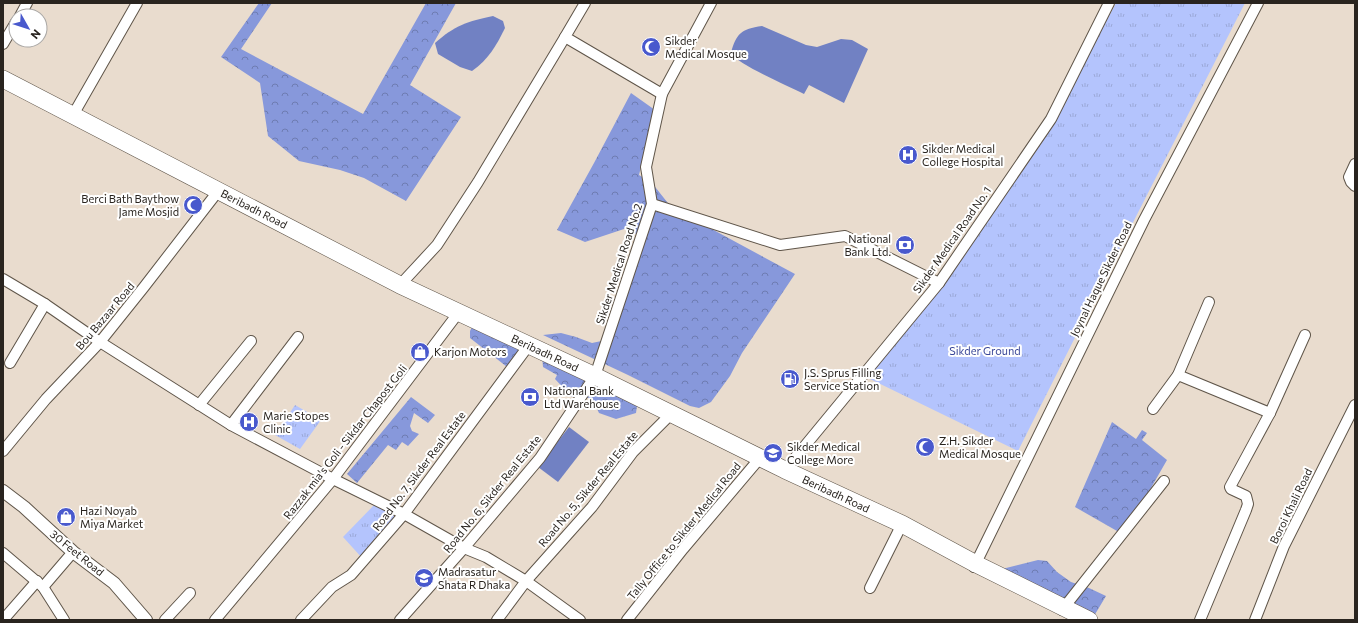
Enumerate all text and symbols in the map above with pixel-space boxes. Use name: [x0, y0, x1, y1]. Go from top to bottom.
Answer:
north arrow: [8, 8, 48, 48]
text: N: [29, 27, 44, 42]
place label: Sikder Medical Mosque: [665, 34, 747, 60]
mosque icon: Sikder Medical Mosque: [640, 36, 662, 58]
place label: Sikder Medical College Hospital: [922, 142, 1003, 168]
hospital icon: Sikder Medical College Hospital: [897, 144, 919, 166]
street label: Sikder Medical Road No. 1: [910, 184, 993, 295]
street label: Beribadh Road: [219, 186, 290, 231]
place label: Berci Bath Baythow Jame Mosjid: [81, 192, 179, 219]
mosque icon: Berci Bath Baythow Jame Mosjid: [182, 194, 204, 216]
street label: Sikder Medical Road No.2: [593, 202, 644, 326]
street label: Joynal Haque Sikder Road: [1067, 219, 1135, 339]
place label: National Bank Ltd.: [844, 232, 891, 258]
bank icon: National Bank Ltd.: [894, 234, 916, 256]
street label: Bou Bazaar Road: [73, 279, 137, 352]
street label: Beribadh Road: [509, 331, 581, 374]
shop icon: Karjon Motors: [409, 341, 431, 363]
park label: Sikder Ground: [949, 344, 1021, 357]
place label: Karjon Motors: [434, 345, 507, 358]
street label: Razzak mia's Goli - Sikdar Chapost Goli: [280, 362, 409, 522]
place label: J.S. Sprus Filling Service Station: [804, 366, 881, 392]
fuel station icon: J.S. Sprus Filling Service Station: [779, 368, 801, 390]
place label: National Bank Ltd Warehouse: [544, 384, 619, 410]
bank icon: National Bank Ltd Warehouse: [519, 386, 541, 408]
street label: Road No. 7, Sikder Real Estate: [370, 408, 468, 533]
place label: Marie Stopes Clinic: [263, 409, 329, 435]
hospital icon: Marie Stopes Clinic: [238, 411, 260, 433]
street label: Road No. 5, Sikder Real Estate: [535, 428, 640, 549]
street label: Road No. 6, Sikder Real Estate: [440, 432, 543, 555]
place label: Z.H. Sikder Medical Mosque: [939, 434, 1021, 460]
mosque icon: Z.H. Sikder Medical Mosque: [914, 436, 936, 458]
place label: Sikder Medical College More: [787, 440, 860, 466]
school or university icon: Sikder Medical College More: [762, 442, 784, 464]
street label: Tally Office to Sikder Medical Road: [624, 459, 743, 602]
street label: Boroi Khali Road: [1267, 466, 1314, 546]
street label: Beribadh Road: [800, 472, 872, 515]
place label: Hazi Noyab Miya Market: [80, 504, 144, 530]
shop icon: Hazi Noyab Miya Market: [55, 506, 77, 528]
street label: 30 Feet Road: [48, 527, 107, 578]
place label: Madrasatur Shata R Dhaka: [438, 565, 510, 591]
school or university icon: Madrasatur Shata R Dhaka: [413, 567, 435, 589]

